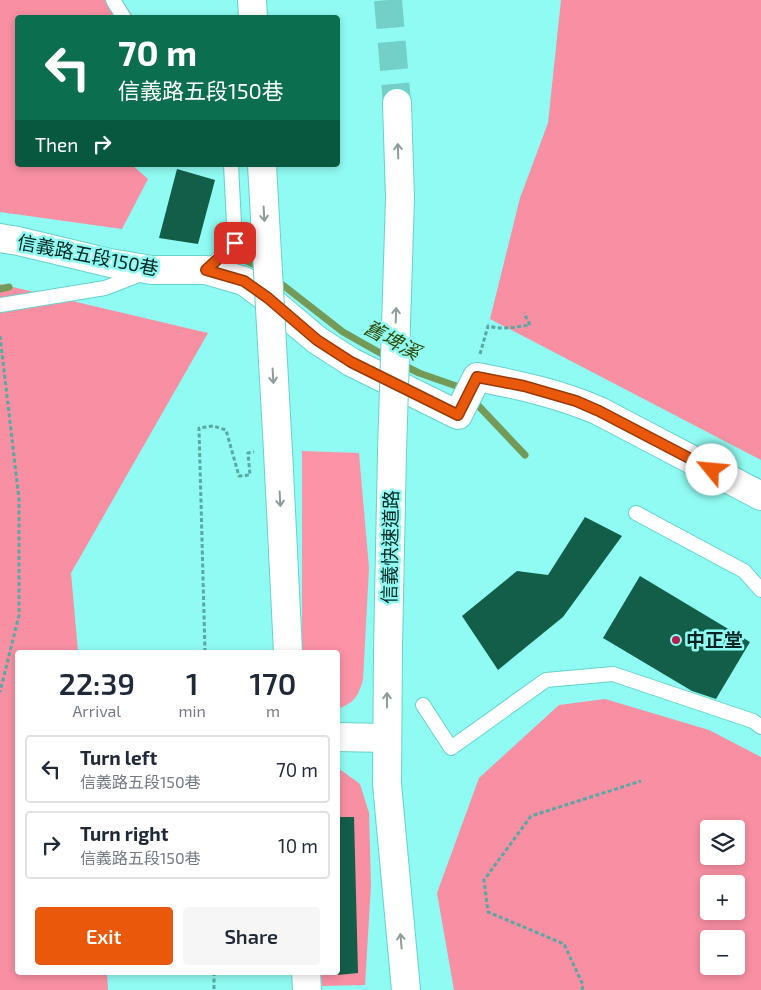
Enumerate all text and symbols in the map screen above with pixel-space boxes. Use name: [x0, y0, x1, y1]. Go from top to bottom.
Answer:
text: 70 m: [118, 31, 197, 73]
icon: left: [35, 35, 100, 100]
text: 信義路五段150巷: [118, 77, 284, 103]
icon: right: [88, 130, 116, 158]
text: Then: [35, 133, 78, 156]
one-way arrow: [394, 143, 403, 159]
one-way arrow: [260, 205, 269, 221]
pin: [214, 222, 256, 264]
icon: arrive: [221, 229, 249, 257]
street label: 信義路五段150巷: [16, 230, 161, 279]
one-way arrow: [392, 308, 401, 324]
water label: 舊埤溪: [360, 314, 427, 365]
one-way arrow: [269, 368, 278, 384]
position arrow: [685, 443, 737, 495]
street label: 信義快速道路: [377, 490, 402, 604]
one-way arrow: [276, 491, 285, 507]
place label: 中正堂: [686, 628, 743, 651]
marker: 中正堂: [670, 634, 682, 646]
text: 22:39: [59, 665, 135, 701]
text: 1: [186, 665, 198, 701]
text: 170: [250, 665, 296, 701]
one-way arrow: [382, 692, 392, 708]
text: Arrival: [72, 701, 121, 720]
text: min: [179, 701, 206, 720]
text: m: [266, 701, 280, 720]
text: Turn left: [80, 746, 157, 769]
icon: left: [37, 755, 65, 783]
text: 70 m: [276, 758, 318, 781]
text: 信義路五段150巷: [80, 772, 201, 791]
map controls: [700, 820, 745, 975]
button: layers: [700, 820, 745, 865]
text: Turn right: [80, 822, 168, 845]
icon: right: [37, 831, 65, 859]
text: 10 m: [278, 834, 318, 857]
text: 信義路五段150巷: [80, 848, 201, 867]
button: +: [700, 875, 745, 920]
button: Exit: [35, 907, 173, 965]
button: Share: [183, 907, 320, 965]
button: −: [700, 930, 745, 975]
one-way arrow: [397, 934, 406, 950]

